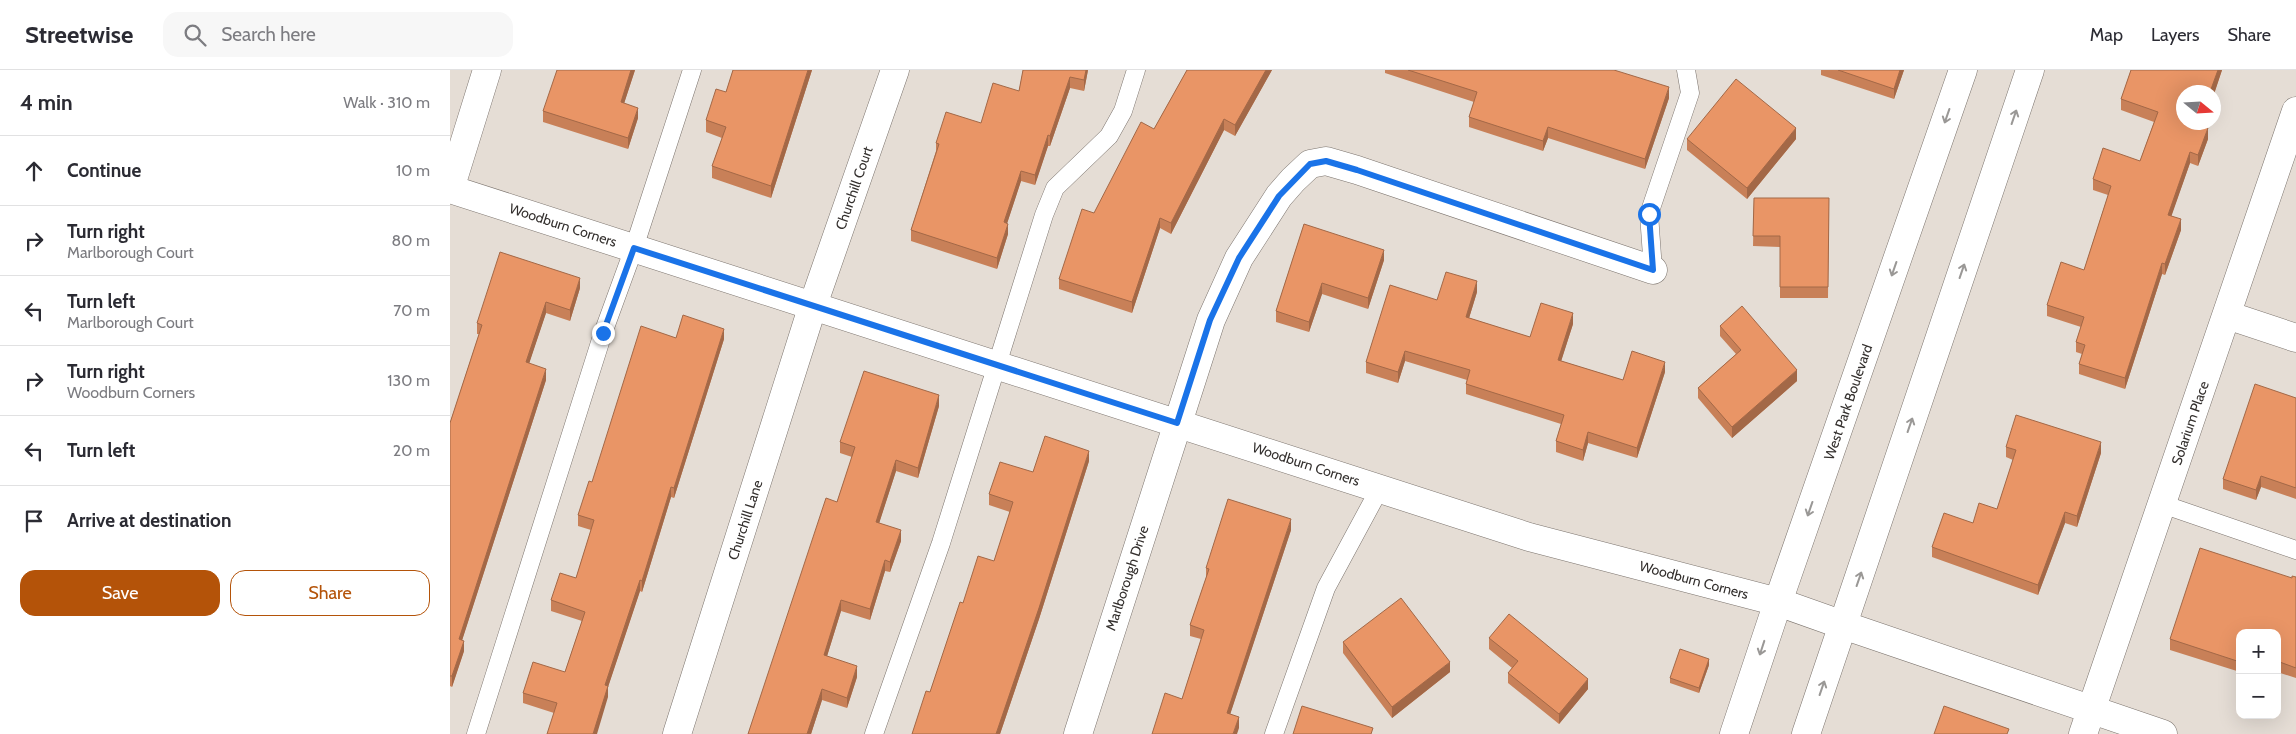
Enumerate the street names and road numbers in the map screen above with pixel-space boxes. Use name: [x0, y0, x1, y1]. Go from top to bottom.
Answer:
street label: Churchill Court: [831, 144, 877, 232]
street label: Woodburn Corners: [507, 199, 619, 251]
street label: West Park Boulevard: [1820, 342, 1876, 462]
street label: Solarium Place: [2167, 379, 2213, 467]
street label: Woodburn Corners: [1250, 438, 1362, 490]
street label: Churchill Lane: [724, 478, 766, 562]
street label: Marlborough Drive: [1102, 523, 1152, 633]
street label: Woodburn Corners: [1638, 557, 1751, 603]

